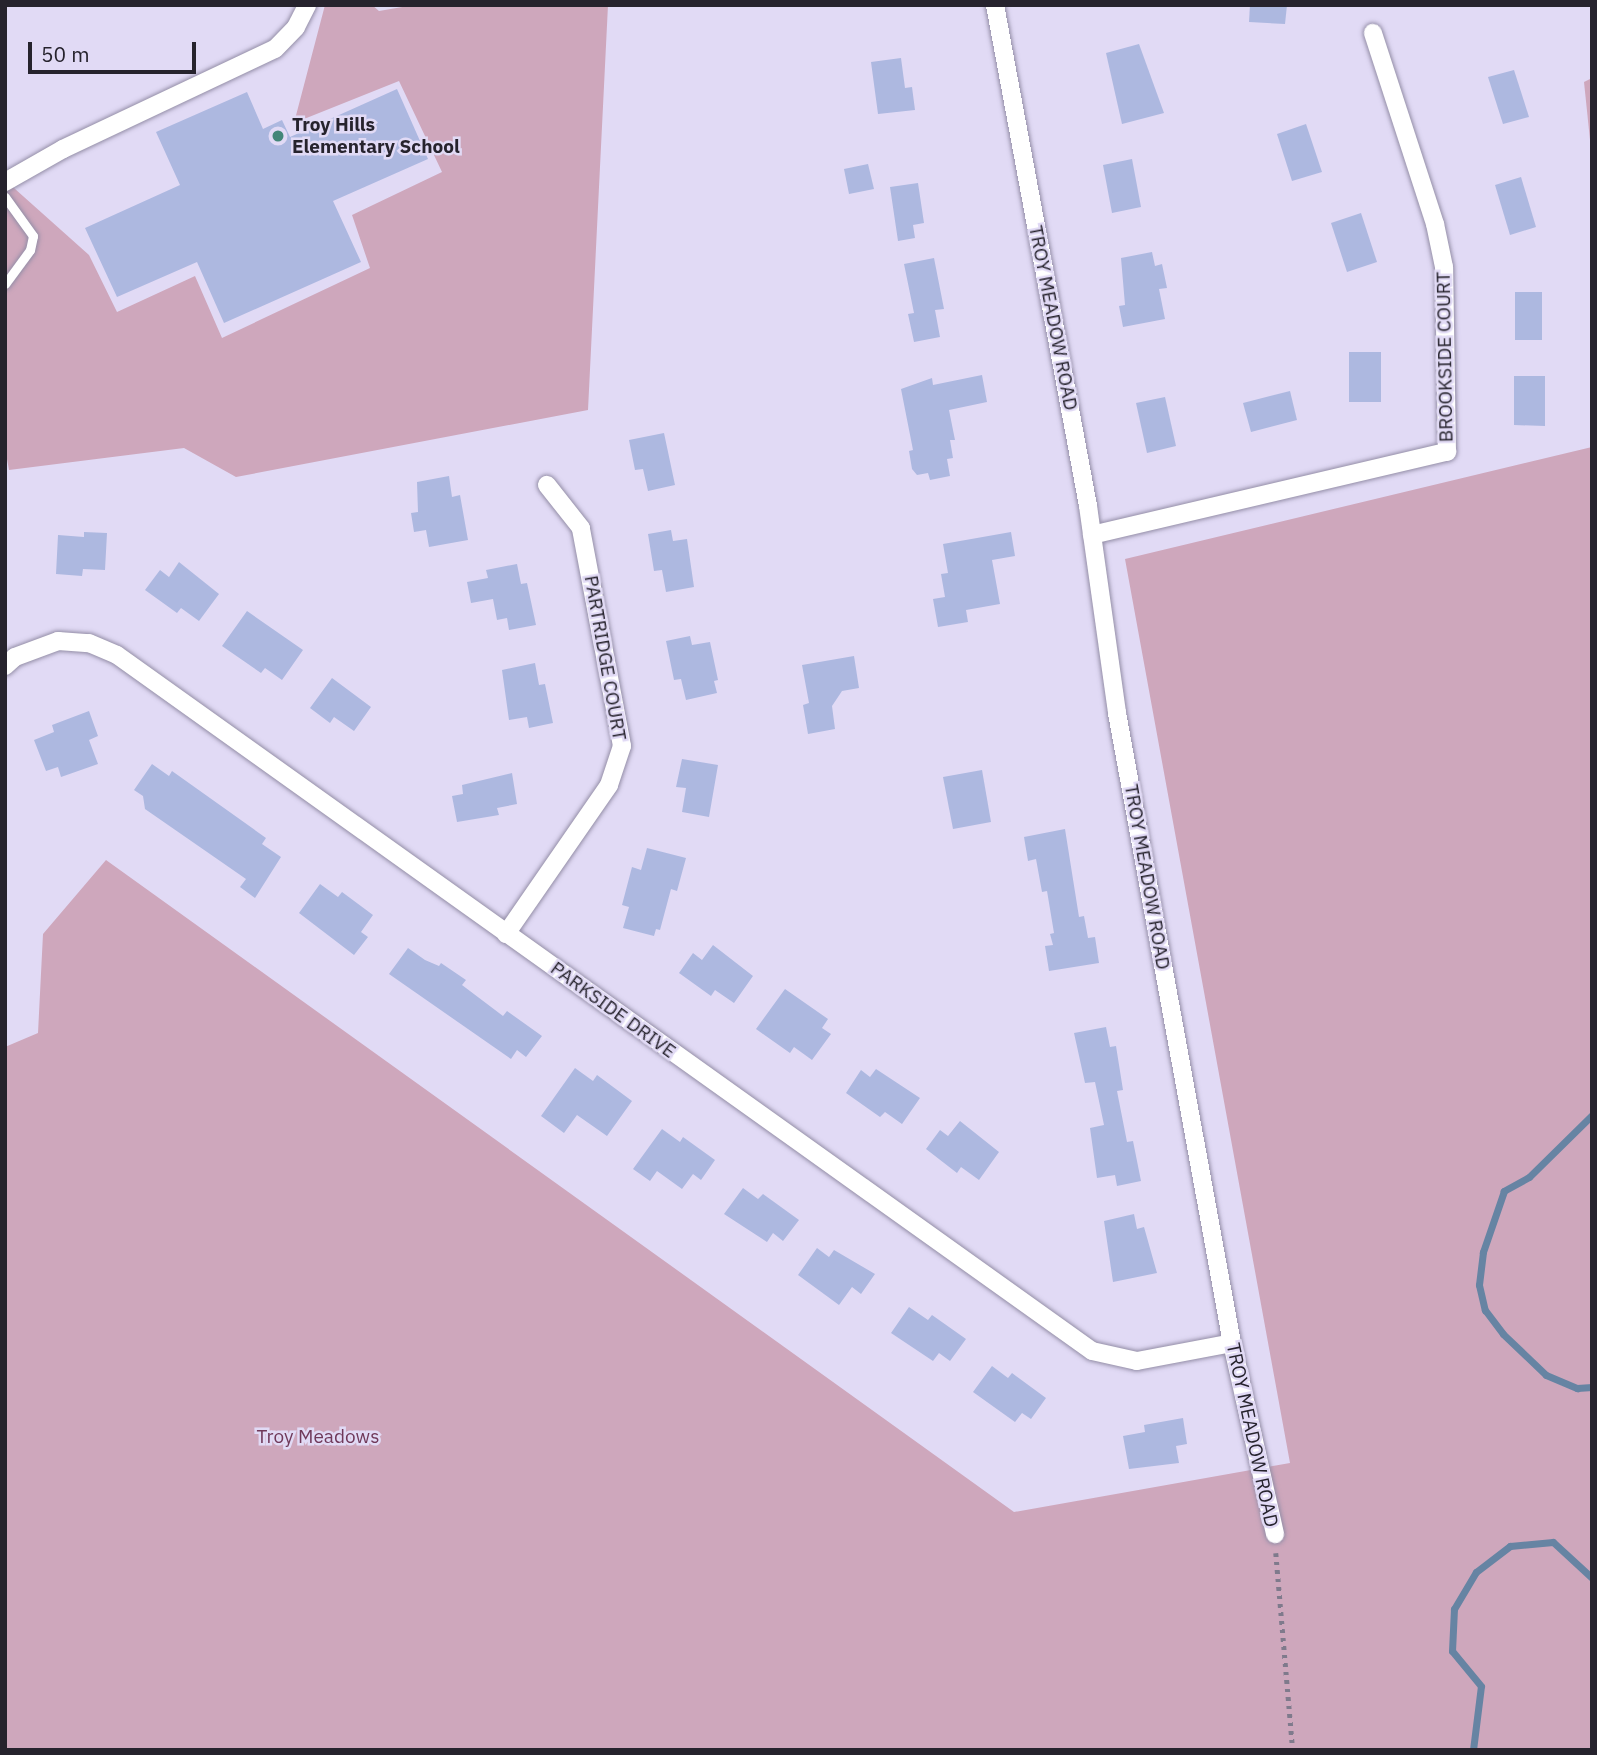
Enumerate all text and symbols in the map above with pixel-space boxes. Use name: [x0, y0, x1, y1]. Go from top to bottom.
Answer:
scale bar: [32, 28, 200, 72]
text: 50 m: [41, 40, 90, 68]
place label: Troy Hills Elementary School: [292, 114, 460, 158]
marker: Troy Hills Elementary School: [270, 128, 286, 144]
street label: TROY MEADOW ROAD: [1024, 224, 1082, 412]
street label: BROOKSIDE COURT: [1432, 271, 1458, 443]
street label: PARTRIDGE COURT: [579, 574, 631, 742]
street label: TROY MEADOW ROAD: [1119, 783, 1175, 971]
street label: PARKSIDE DRIVE: [546, 957, 680, 1063]
street label: TROY MEADOW ROAD: [1221, 1341, 1283, 1529]
park label: Troy Meadows: [257, 1426, 379, 1448]

